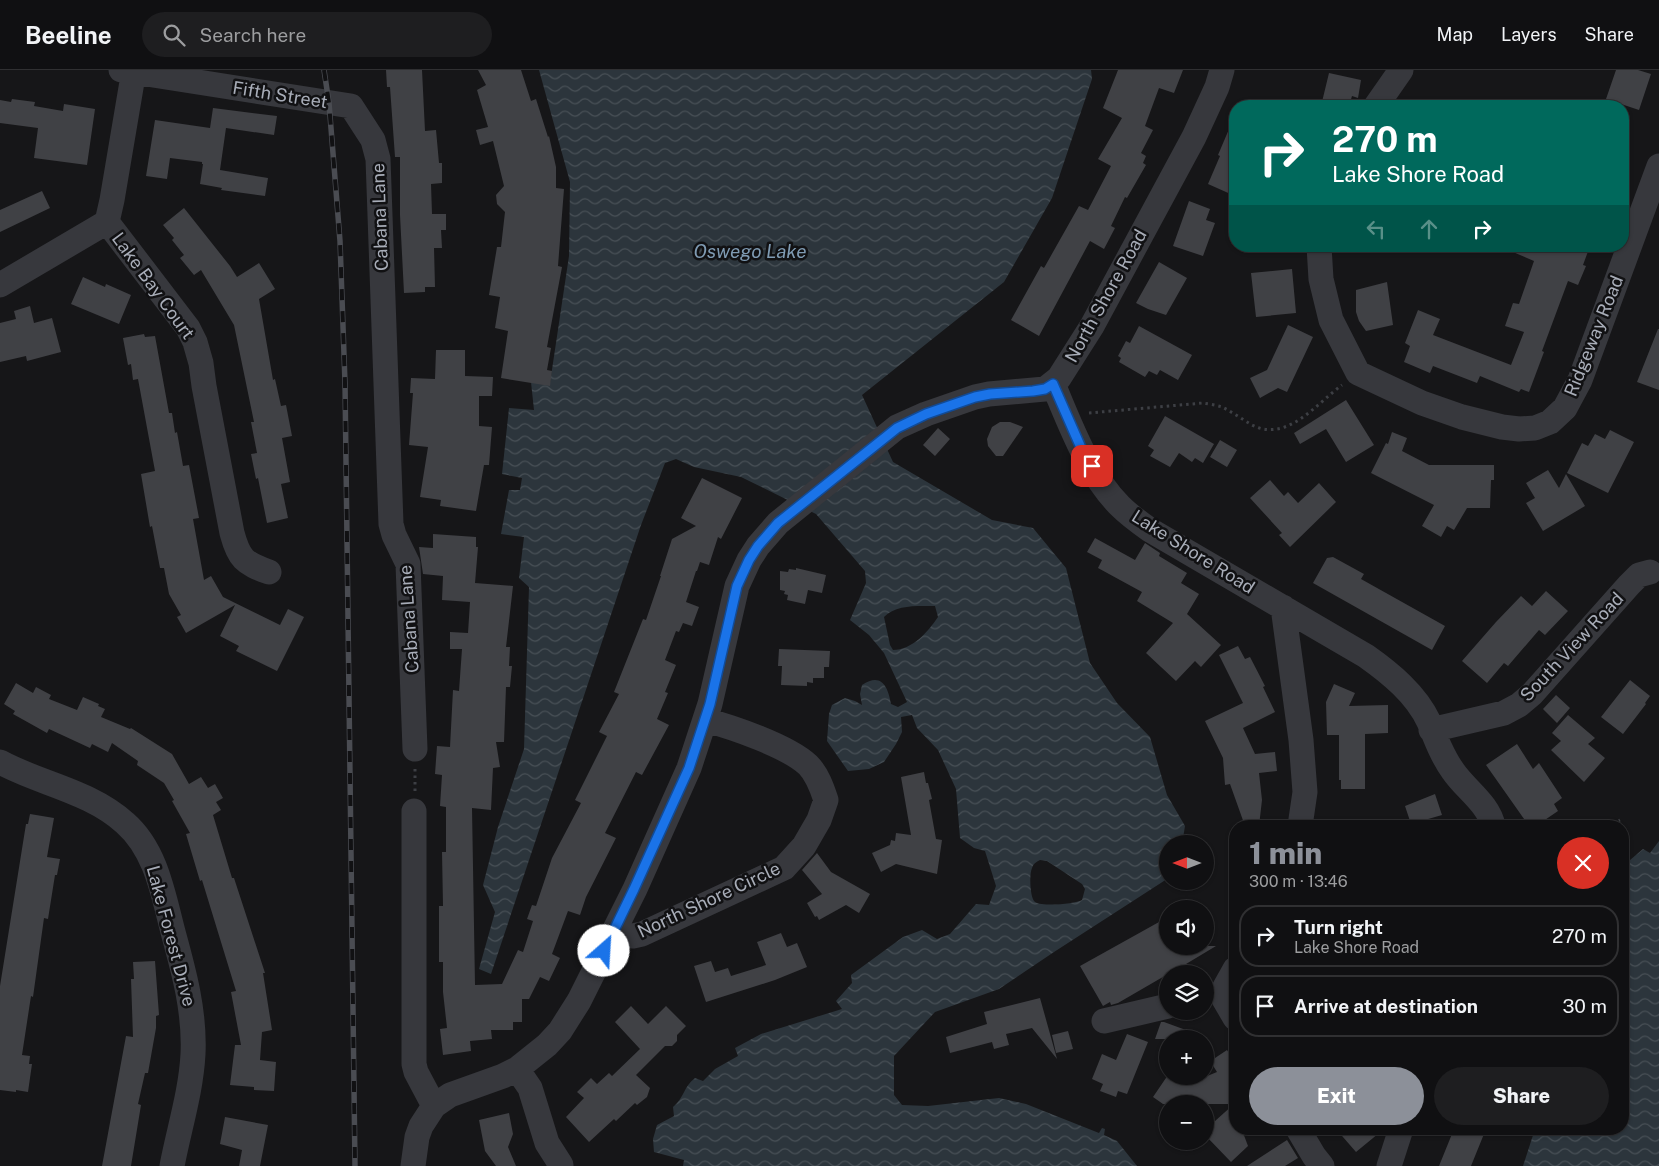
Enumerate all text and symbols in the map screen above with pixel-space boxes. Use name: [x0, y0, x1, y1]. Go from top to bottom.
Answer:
search box: [142, 12, 492, 57]
text: Beeline: [25, 21, 112, 49]
icon: search: [160, 21, 188, 49]
text: Search here: [200, 24, 306, 46]
text: Map: [1437, 24, 1473, 45]
text: Layers: [1501, 24, 1557, 45]
text: Share: [1585, 24, 1634, 45]
street label: Fifth Street: [231, 77, 329, 112]
text: 270 m: [1332, 119, 1438, 160]
icon: right: [1249, 120, 1314, 185]
text: Lake Shore Road: [1332, 161, 1504, 187]
street label: Cabana Lane: [367, 163, 392, 271]
icon: left: [1362, 215, 1390, 243]
icon: ahead: [1415, 215, 1443, 243]
icon: right: [1468, 215, 1496, 243]
street label: North Shore Road: [1060, 226, 1151, 366]
street label: Lake Bay Court: [108, 228, 199, 343]
water label: Oswego Lake: [693, 240, 807, 262]
street label: Ridgeway Road: [1560, 272, 1627, 399]
pin: [1071, 445, 1113, 487]
icon: arrive: [1078, 452, 1106, 480]
street label: Lake Shore Road: [1128, 505, 1259, 598]
street label: Cabana Lane: [394, 564, 423, 674]
street label: South View Road: [1516, 588, 1628, 706]
north arrow: [1159, 835, 1214, 890]
map controls: [1159, 835, 1214, 1150]
text: 1 min: [1249, 835, 1322, 871]
button: close: [1557, 837, 1609, 889]
street label: North Shore Circle: [634, 857, 783, 942]
street label: Lake Forest Drive: [143, 863, 200, 1009]
text: 300 m · 13:46: [1249, 872, 1348, 891]
button: sound: [1159, 900, 1214, 955]
text: Turn right: [1294, 916, 1383, 938]
icon: right: [1251, 922, 1279, 950]
position arrow: [577, 924, 629, 976]
text: 270 m: [1552, 925, 1607, 947]
text: Lake Shore Road: [1294, 938, 1419, 957]
button: layers: [1159, 965, 1214, 1020]
icon: arrive: [1251, 992, 1279, 1020]
text: Arrive at destination: [1294, 995, 1478, 1017]
text: 30 m: [1562, 995, 1607, 1017]
button: +: [1159, 1030, 1214, 1085]
button: Exit: [1249, 1067, 1424, 1125]
button: Share: [1434, 1067, 1609, 1125]
button: −: [1159, 1095, 1214, 1150]

